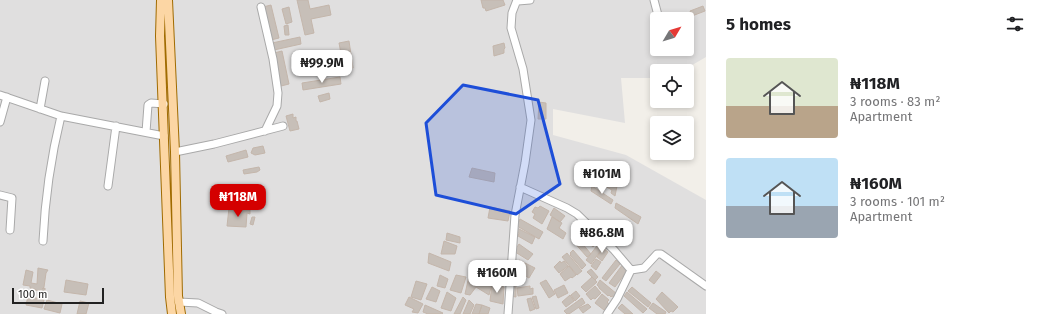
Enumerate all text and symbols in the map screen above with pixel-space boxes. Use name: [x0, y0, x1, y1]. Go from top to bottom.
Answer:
north arrow: [650, 12, 694, 56]
map controls: [650, 12, 694, 160]
icon: filters: [1004, 13, 1026, 35]
text: 5 homes: [726, 14, 791, 35]
pin: ₦99.9M: [289, 50, 355, 84]
text: ₦99.9M: [300, 55, 344, 70]
button: locate: [650, 64, 694, 108]
text: ₦118M: [850, 73, 900, 94]
icon: home: [758, 74, 806, 122]
text: 3 rooms · 83 m²: [850, 94, 940, 109]
text: Apartment: [850, 109, 912, 124]
button: layers: [650, 116, 694, 160]
pin: ₦101M: [574, 161, 630, 195]
text: ₦101M: [583, 166, 621, 181]
text: ₦160M: [850, 173, 902, 194]
icon: home: [758, 174, 806, 222]
pin: ₦118M: [210, 184, 266, 218]
text: ₦118M: [219, 189, 257, 204]
text: 3 rooms · 101 m²: [850, 194, 945, 209]
text: Apartment: [850, 209, 912, 224]
pin: ₦86.8M: [569, 220, 635, 254]
text: ₦86.8M: [580, 225, 624, 240]
pin: ₦160M: [469, 260, 525, 294]
text: ₦160M: [477, 265, 517, 280]
scale bar: [12, 286, 104, 305]
text: 100 m: [18, 288, 47, 301]

